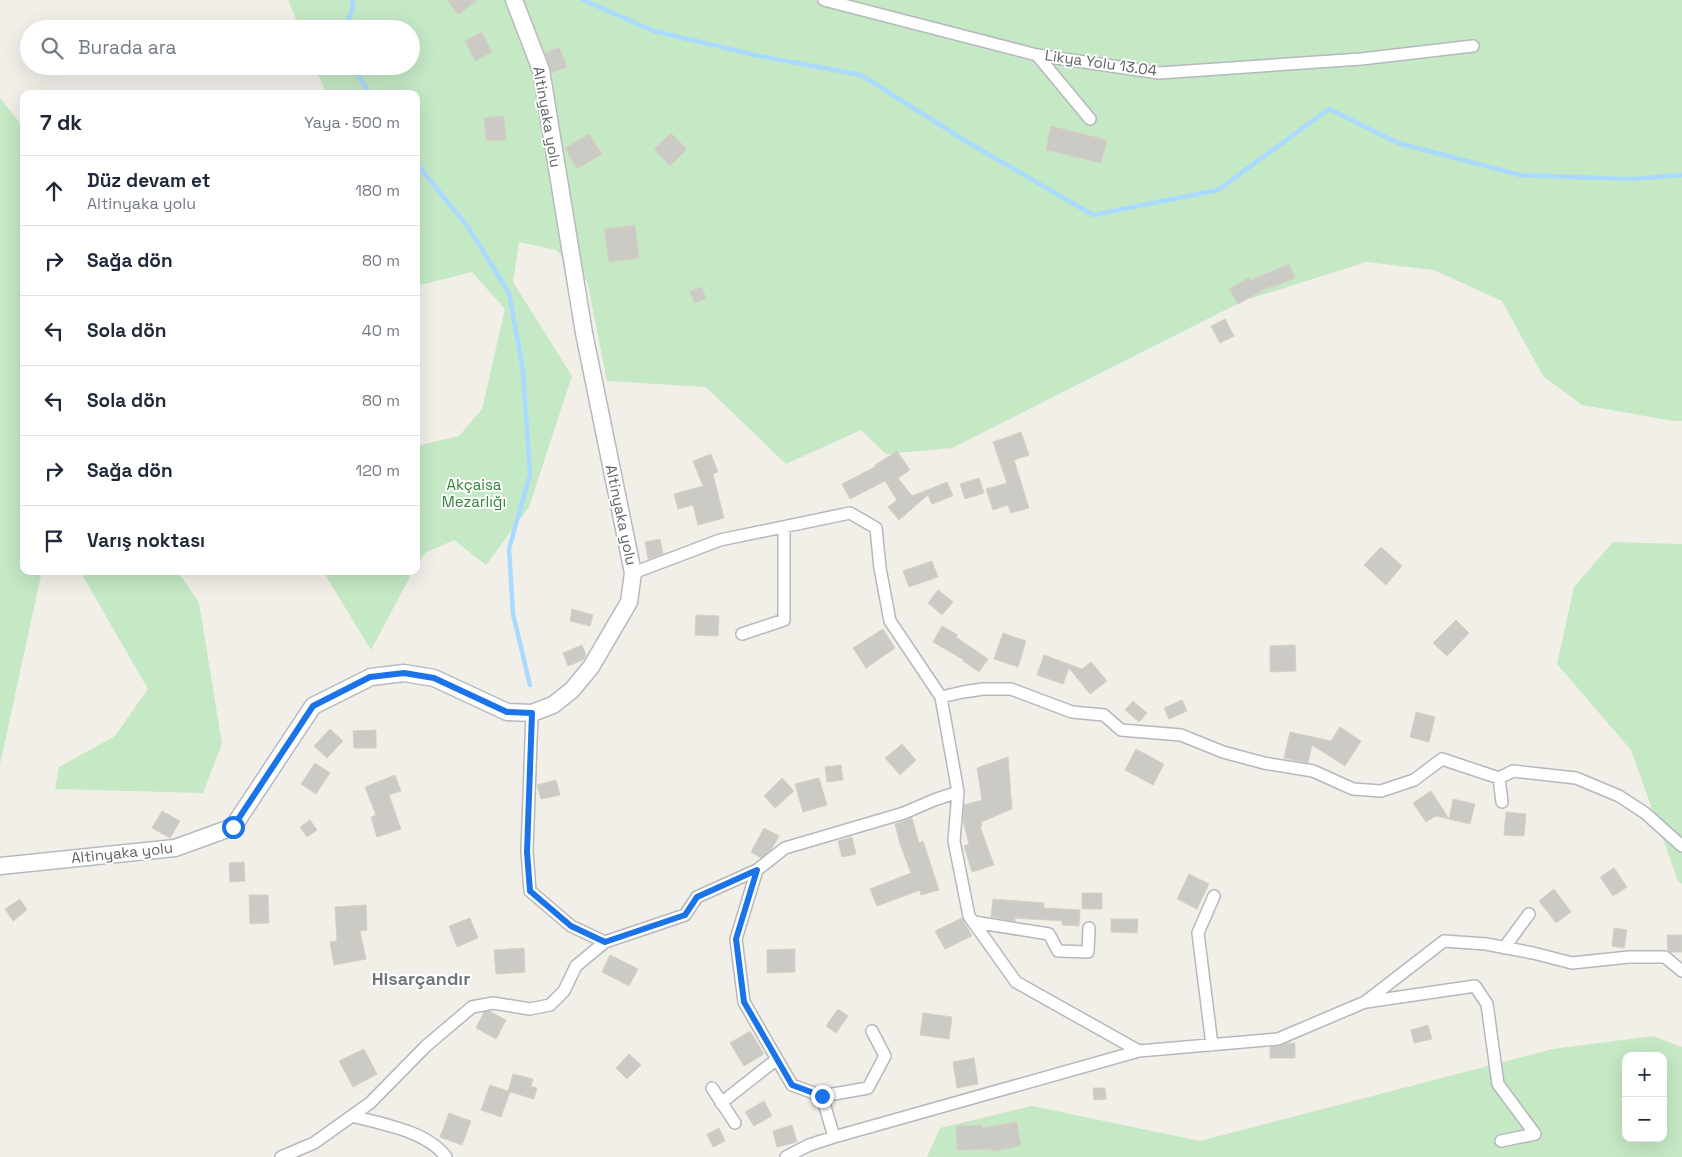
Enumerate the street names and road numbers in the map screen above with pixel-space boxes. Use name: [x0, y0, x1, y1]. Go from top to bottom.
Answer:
street label: Likya Yolu 13.04: [1044, 45, 1158, 80]
street label: Altinyaka yolu: [529, 65, 566, 169]
street label: Altinyaka yolu: [602, 463, 641, 567]
street label: Altinyaka yolu: [70, 838, 174, 867]

